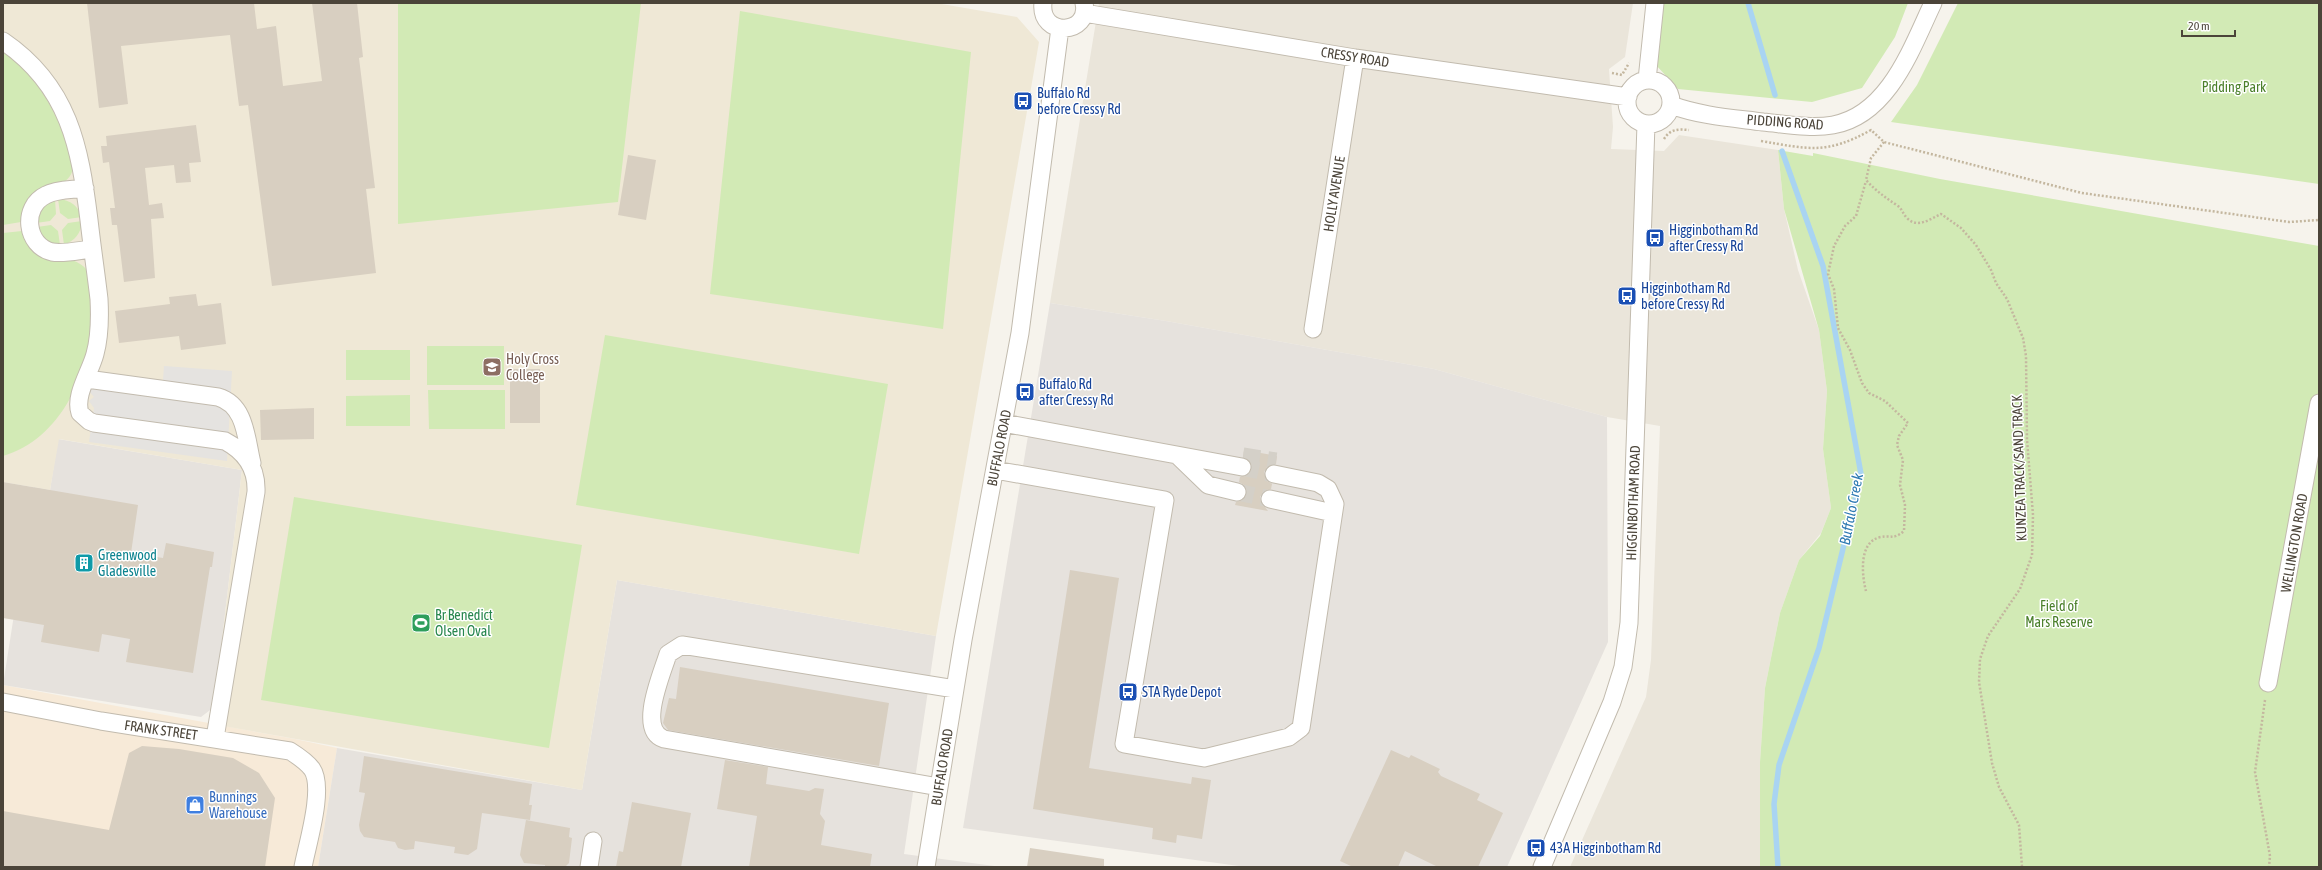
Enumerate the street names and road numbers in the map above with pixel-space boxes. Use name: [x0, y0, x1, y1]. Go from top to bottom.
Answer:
street label: CRESSY ROAD: [1320, 44, 1390, 70]
street label: PIDDING ROAD: [1746, 111, 1824, 133]
street label: HOLLY AVENUE: [1320, 155, 1348, 233]
street label: KUNZEA TRACK/SAND TRACK: [2008, 395, 2030, 541]
street label: BUFFALO ROAD: [984, 408, 1014, 488]
street label: HIGGINBOTHAM ROAD: [1623, 445, 1643, 561]
street label: WELLINGTON ROAD: [2277, 492, 2311, 594]
street label: FRANK STREET: [123, 717, 199, 743]
street label: BUFFALO ROAD: [928, 727, 956, 807]

